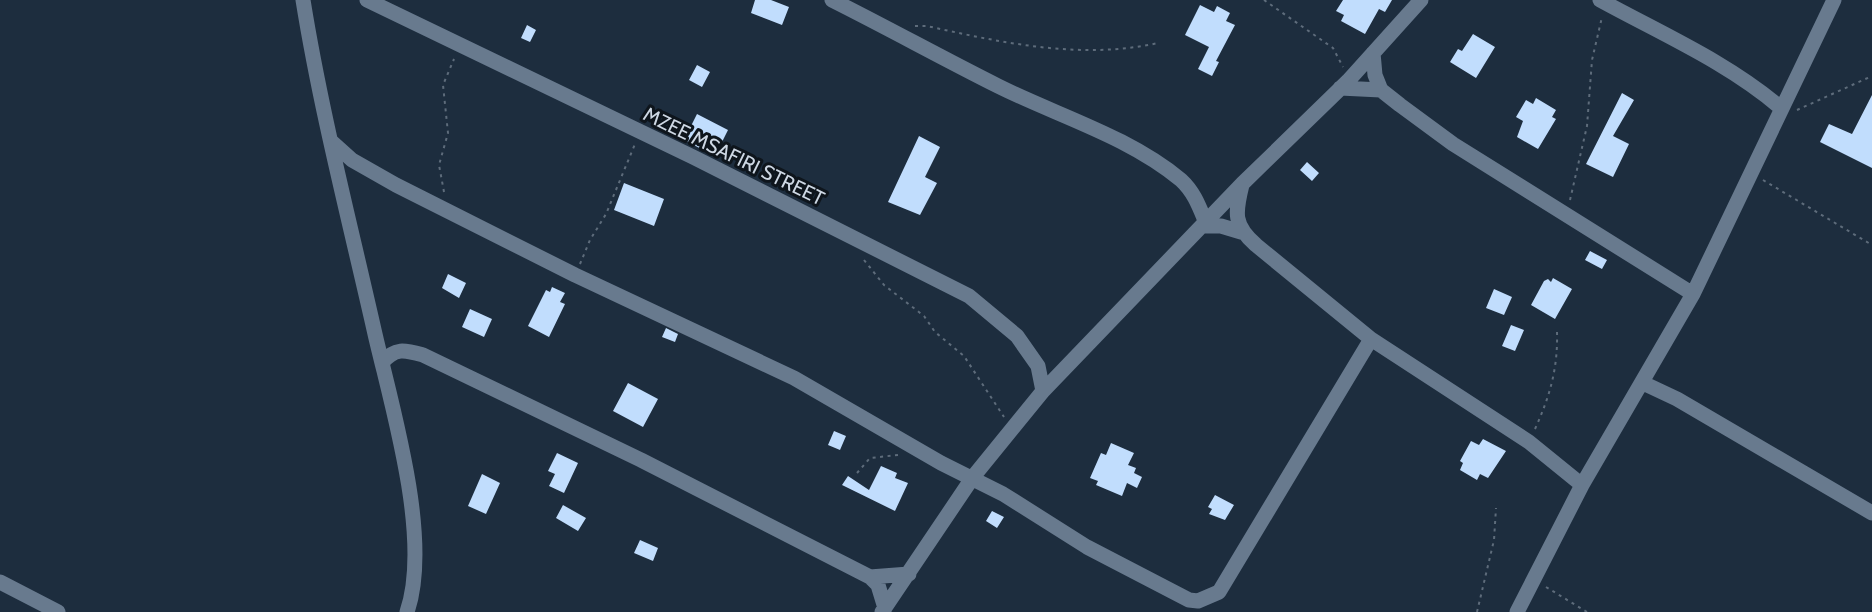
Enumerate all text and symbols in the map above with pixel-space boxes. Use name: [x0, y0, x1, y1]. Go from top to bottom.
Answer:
street label: MZEE MSAFIRI STREET: [640, 102, 829, 210]

